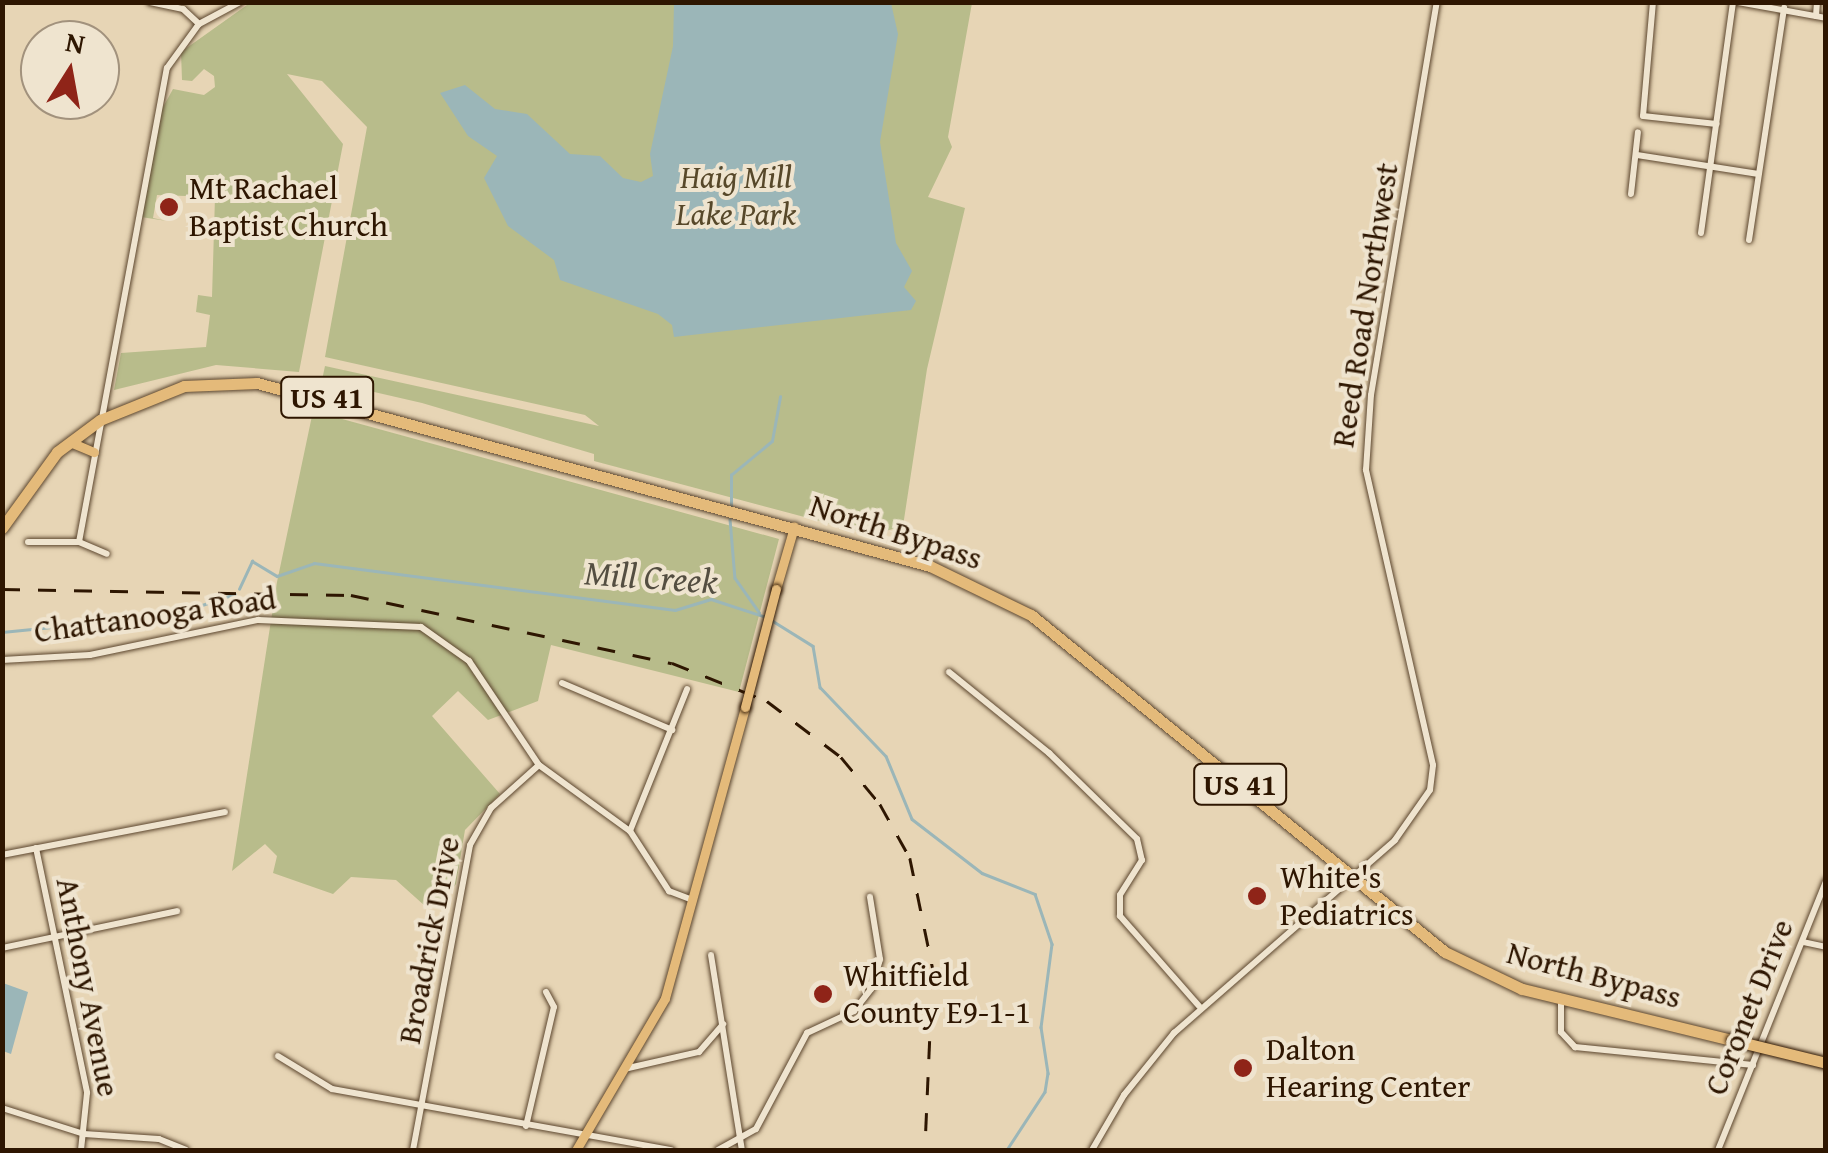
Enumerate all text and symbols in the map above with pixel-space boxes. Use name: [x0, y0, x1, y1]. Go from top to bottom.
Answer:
north arrow: [20, 20, 120, 120]
text: N: [62, 20, 89, 64]
park label: Haig Mill Lake Park: [676, 159, 796, 234]
street label: Reed Road Northwest: [1324, 160, 1406, 450]
place label: Mt Rachael Baptist Church: [189, 170, 388, 245]
marker: Mt Rachael Baptist Church: [158, 196, 180, 218]
road number: US 41: [280, 372, 374, 422]
street label: North Bypass: [805, 486, 987, 578]
water label: Mill Creek: [583, 551, 719, 603]
street label: Chattanooga Road: [32, 579, 278, 651]
road number: US 41: [1192, 759, 1288, 809]
street label: Broadrick Drive: [390, 833, 468, 1047]
place label: White's Pediatrics: [1280, 859, 1414, 934]
street label: Anthony Avenue: [48, 874, 128, 1100]
marker: White's Pediatrics: [1244, 883, 1270, 909]
street label: Coronet Drive: [1696, 914, 1802, 1100]
street label: North Bypass: [1503, 933, 1685, 1017]
place label: Whitfield County E9-1-1: [843, 957, 1031, 1032]
marker: Whitfield County E9-1-1: [812, 983, 834, 1005]
place label: Dalton Hearing Center: [1266, 1031, 1470, 1106]
marker: Dalton Hearing Center: [1230, 1055, 1256, 1081]

